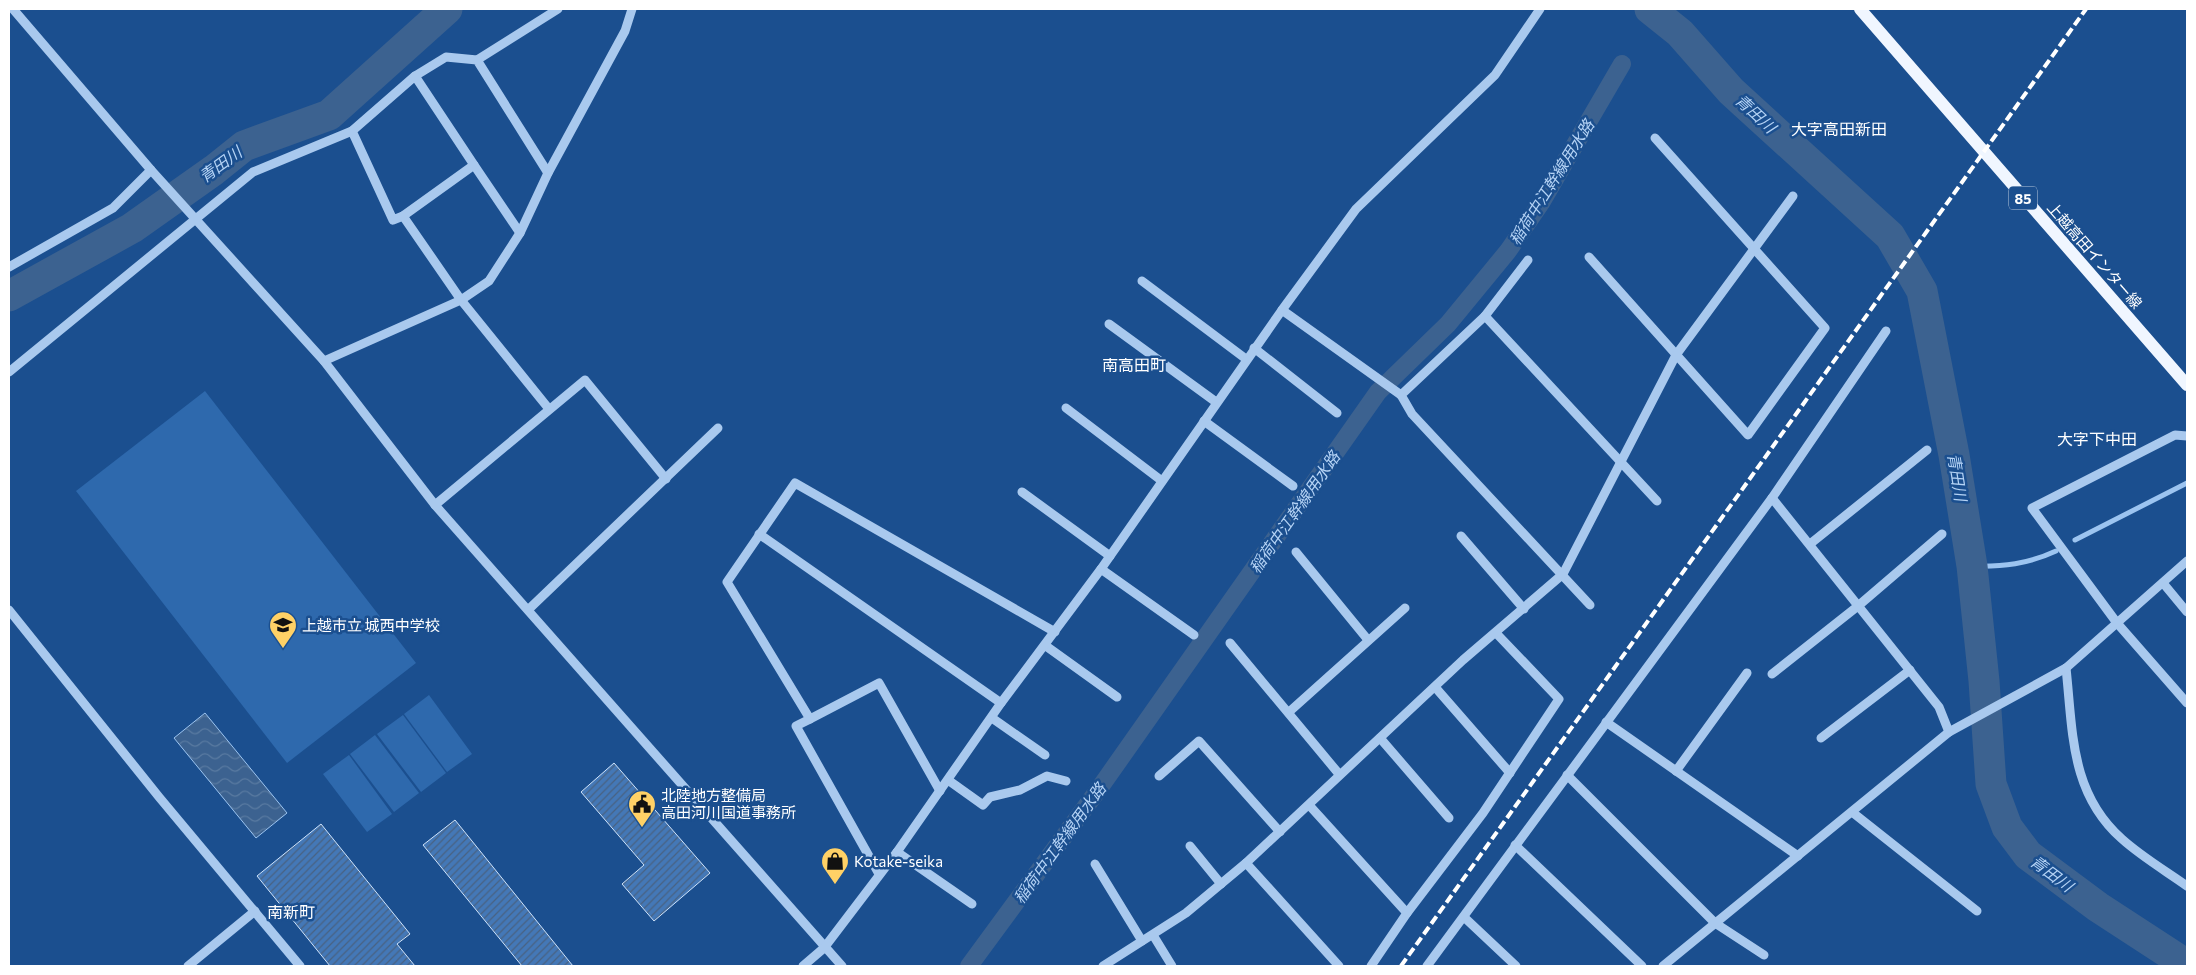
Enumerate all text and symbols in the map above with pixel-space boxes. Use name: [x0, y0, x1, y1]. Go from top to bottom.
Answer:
water label: 青田川: [1732, 90, 1781, 138]
water label: 稲荷中江幹線用水路: [1505, 114, 1598, 248]
district label: 大字高田新田: [1791, 119, 1887, 138]
water label: 青田川: [195, 141, 247, 186]
road number: 85: [2009, 187, 2037, 210]
street label: 上越高田インター線: [2044, 198, 2146, 312]
district label: 南高田町: [1102, 355, 1166, 374]
district label: 大字下中田: [2057, 429, 2137, 448]
water label: 稲荷中江幹線用水路: [1245, 446, 1344, 576]
water label: 青田川: [1945, 452, 1971, 504]
school or university icon: 上越市立 城西中学校: [268, 610, 298, 649]
place label: 上越市立 城西中学校: [302, 616, 440, 634]
water label: 稲荷中江幹線用水路: [1009, 778, 1110, 907]
place label: 北陸地方整備局 高田河川国道事務所: [661, 786, 796, 821]
public building icon: 北陸地方整備局 高田河川国道事務所: [627, 789, 657, 828]
shop icon: Kotake-seika: [820, 846, 850, 885]
water label: 青田川: [2027, 851, 2078, 896]
place label: Kotake-seika: [854, 852, 943, 870]
district label: 南新町: [267, 902, 315, 921]

